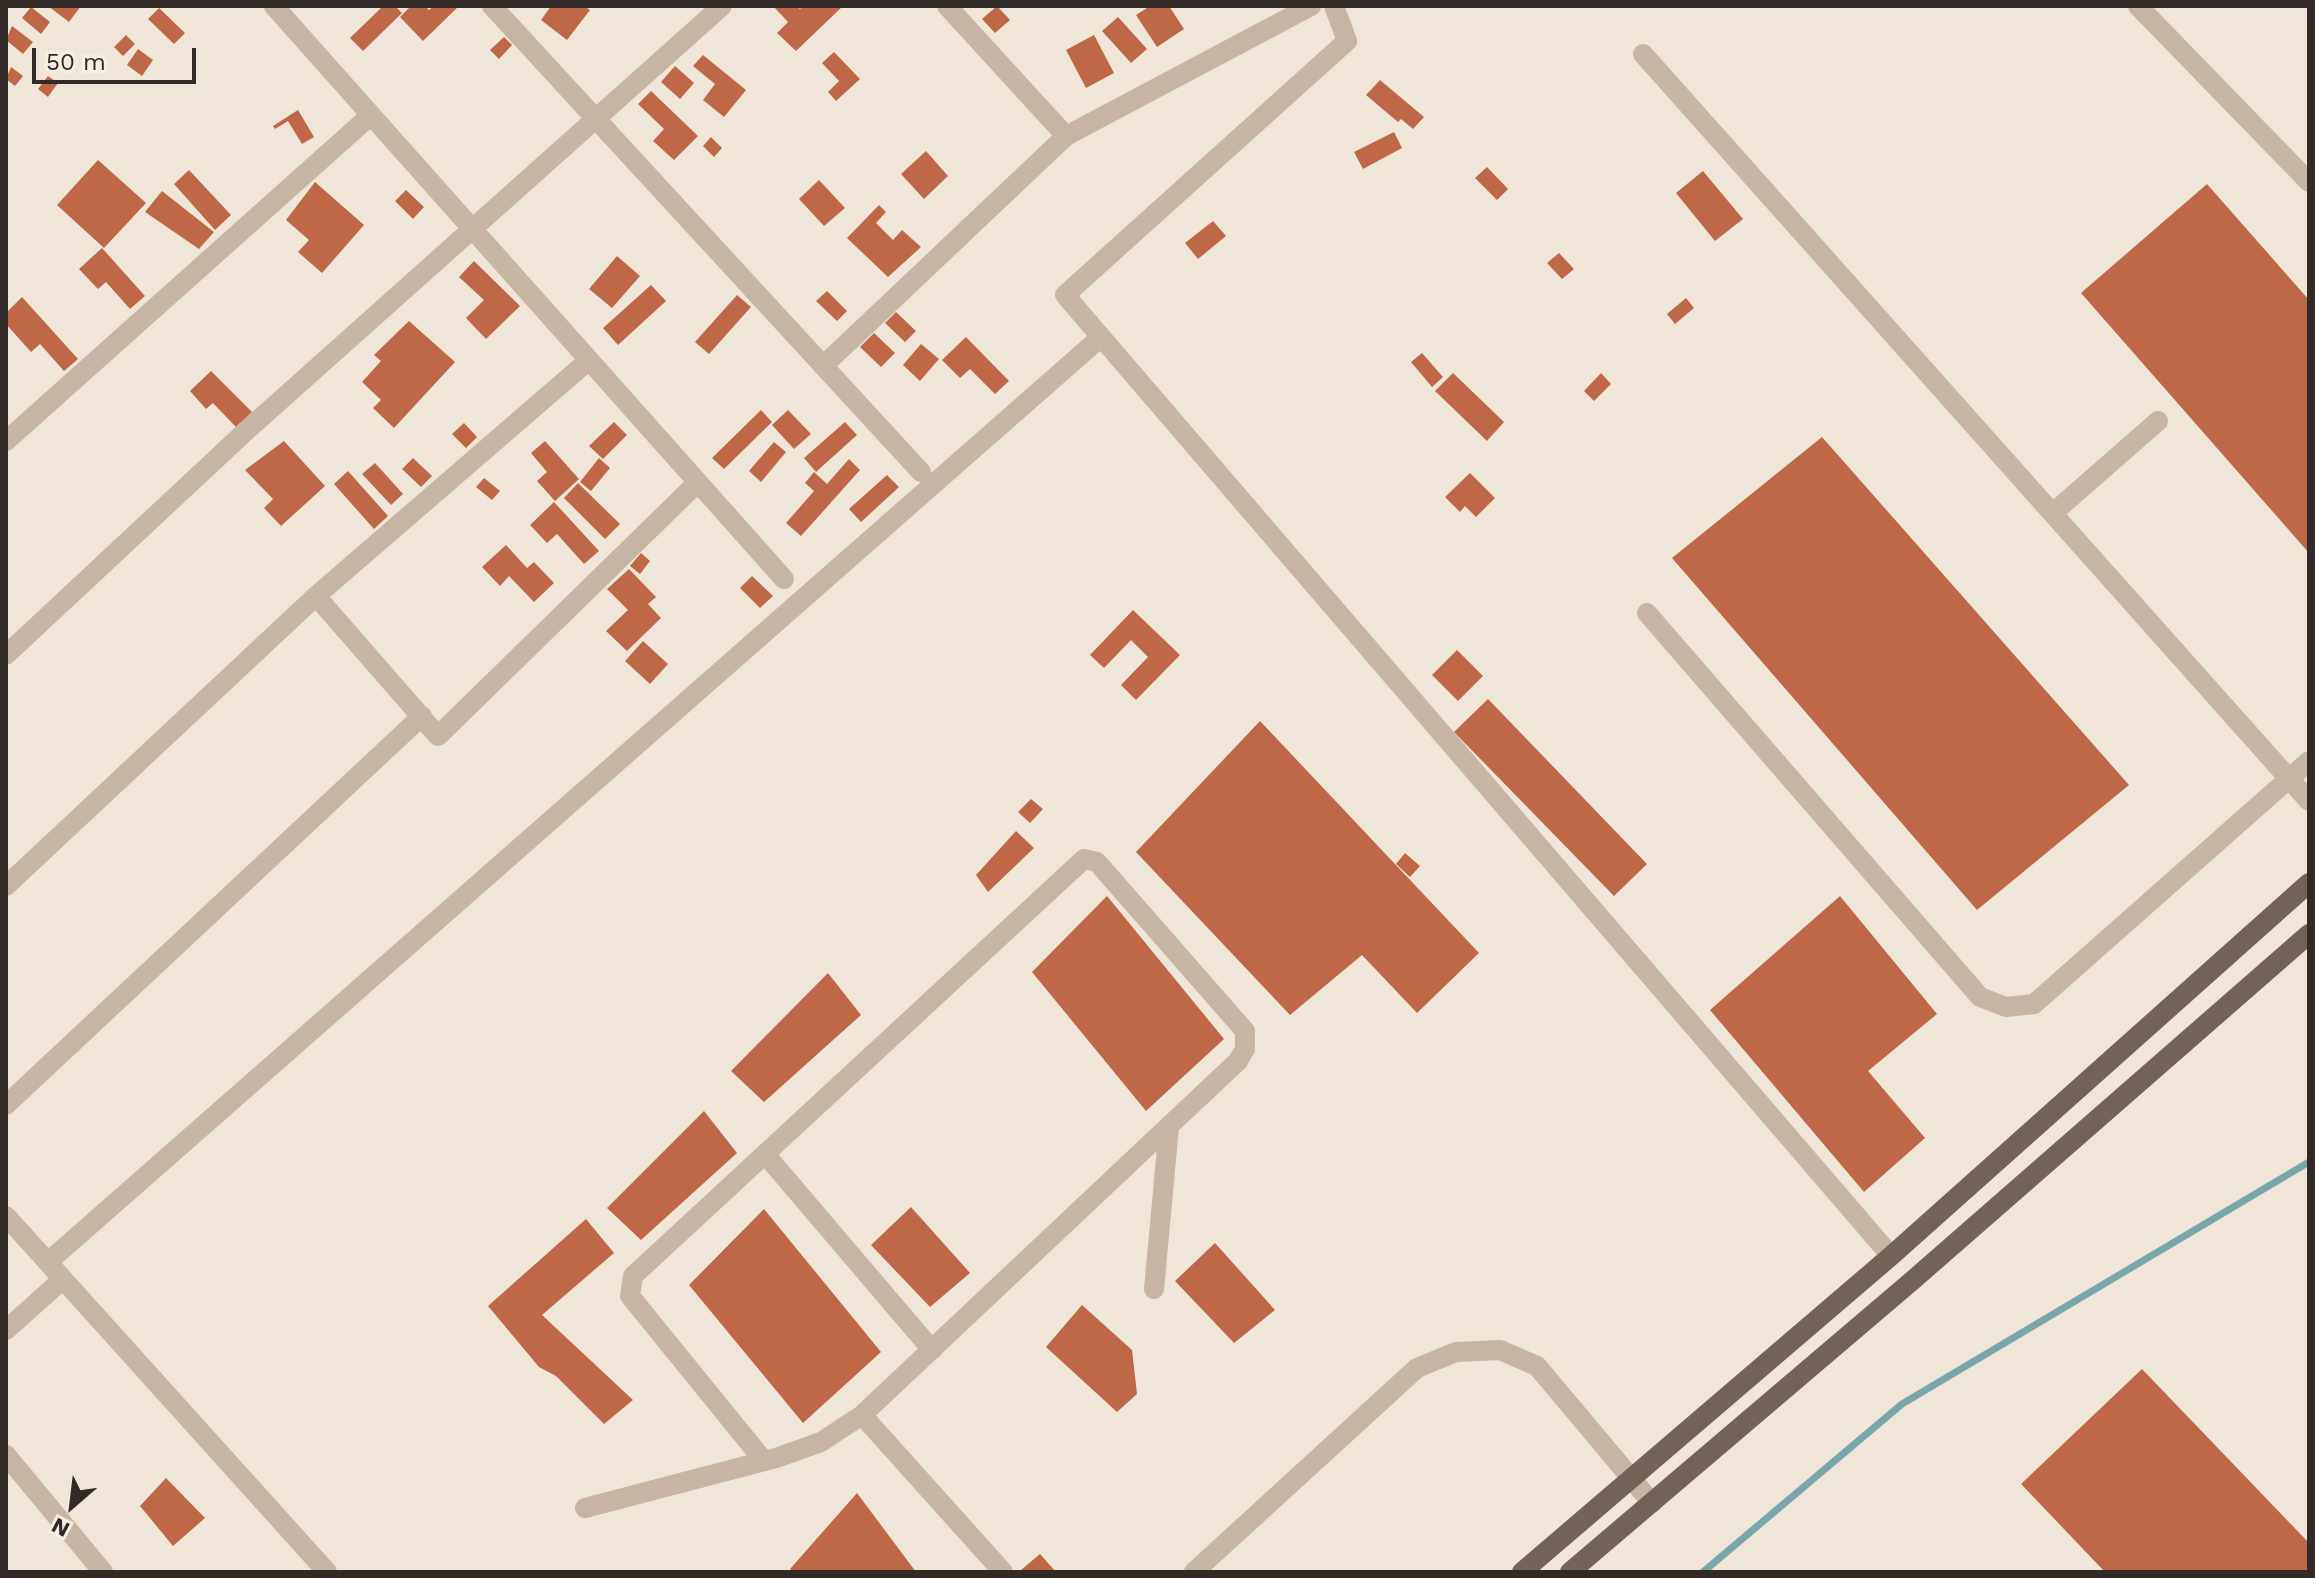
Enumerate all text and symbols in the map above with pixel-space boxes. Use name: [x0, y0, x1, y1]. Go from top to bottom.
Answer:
scale bar: [36, 32, 200, 82]
text: 50 m: [46, 48, 106, 76]
north arrow: [32, 1466, 112, 1546]
text: N: [47, 1513, 74, 1542]

